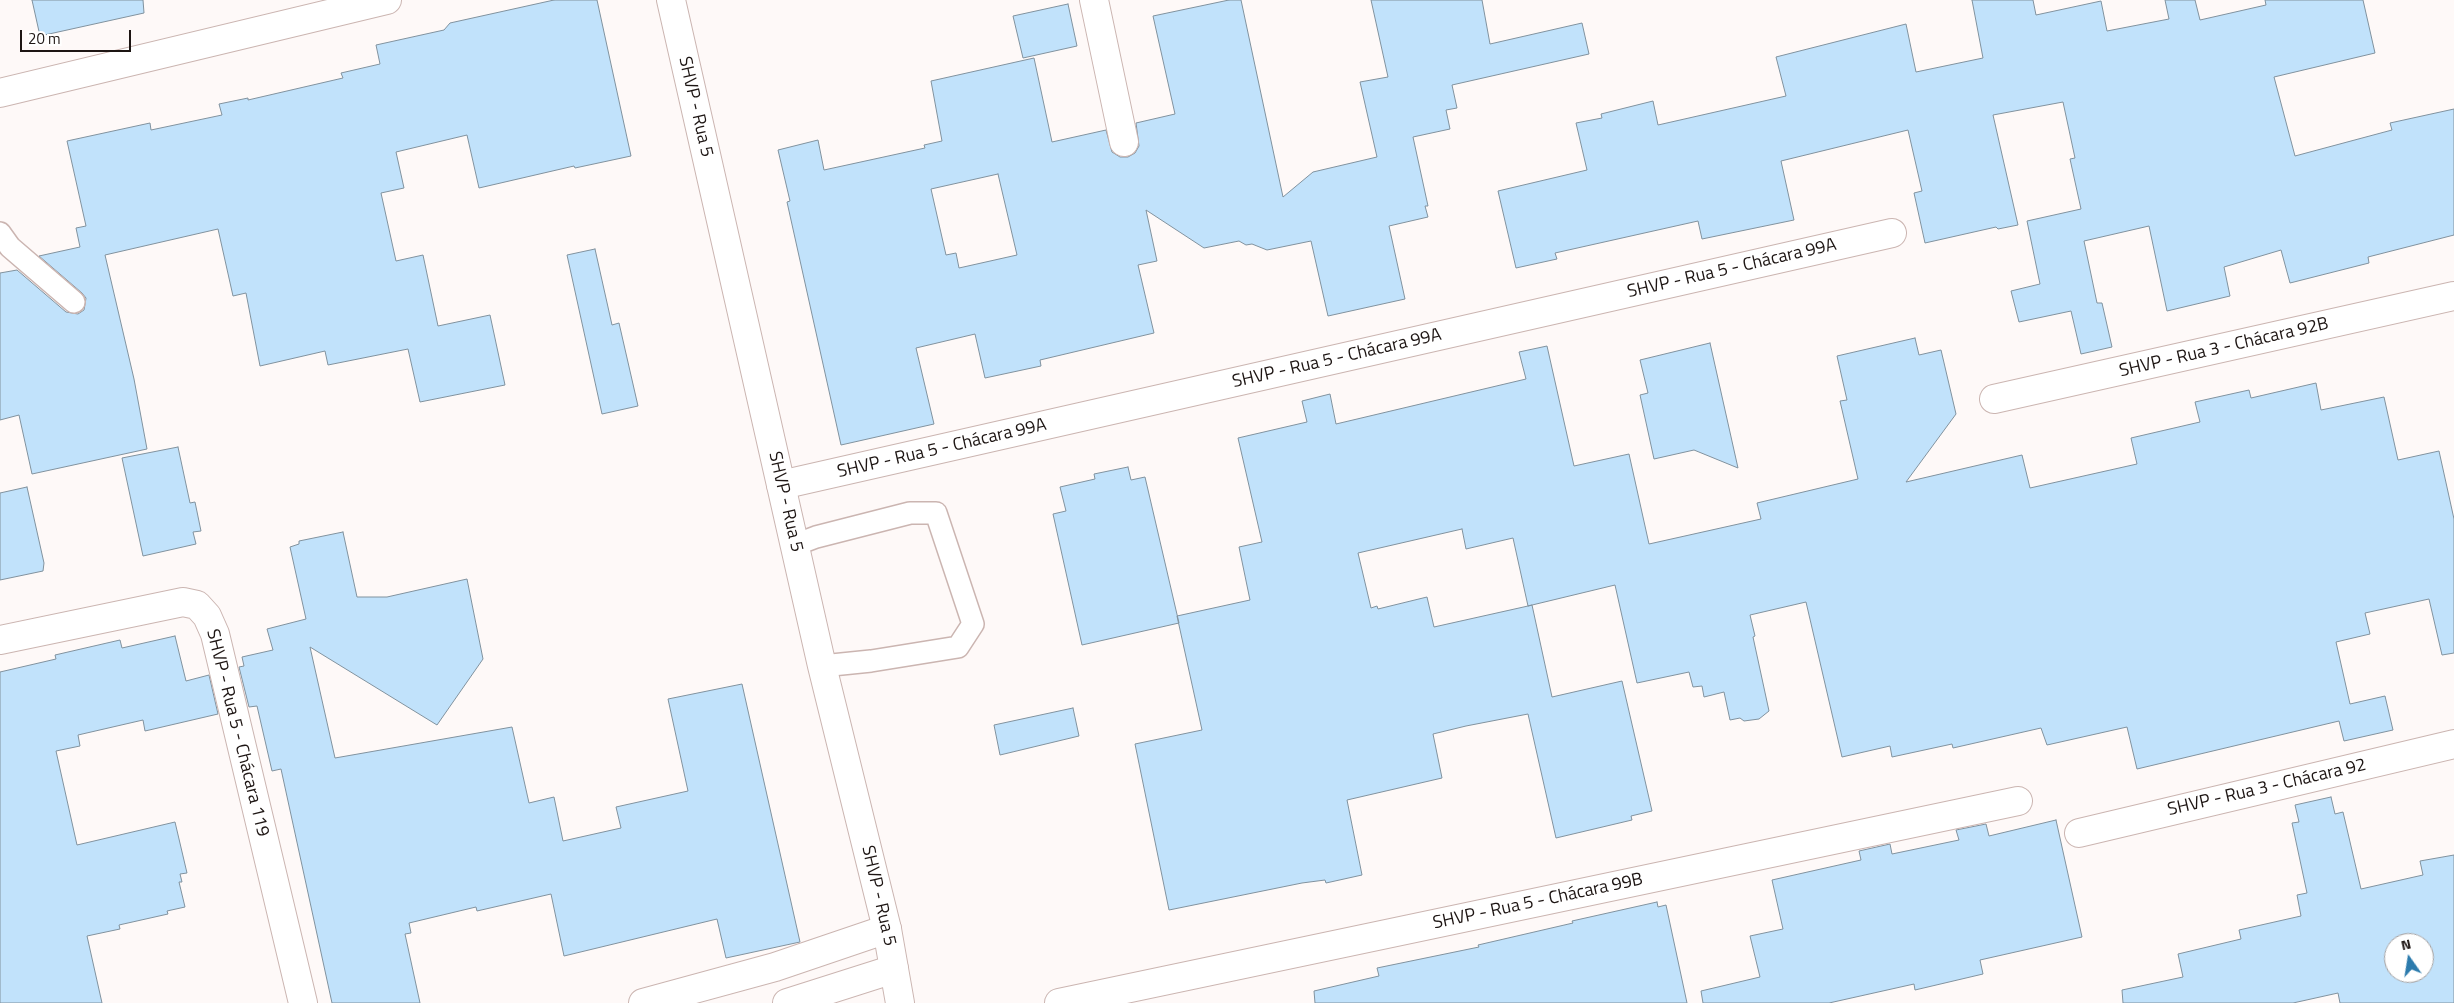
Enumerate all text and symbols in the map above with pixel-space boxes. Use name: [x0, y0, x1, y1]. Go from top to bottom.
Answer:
scale bar: [22, 20, 134, 52]
text: 20 m: [28, 27, 61, 50]
street label: SHVP - Rua 5: [673, 55, 717, 159]
street label: SHVP - Rua 5 - Chácara 99A: [1625, 234, 1839, 304]
street label: SHVP - Rua 3 - Chácara 92B: [2117, 313, 2331, 383]
street label: SHVP - Rua 5 - Chácara 99A: [1230, 324, 1444, 394]
street label: SHVP - Rua 5 - Chácara 99A: [835, 414, 1049, 484]
street label: SHVP - Rua 5: [763, 450, 807, 554]
street label: SHVP - Rua 5 - Chácara 119: [201, 627, 273, 839]
street label: SHVP - Rua 3 - Chácara 92: [2166, 755, 2368, 821]
street label: SHVP - Rua 5: [856, 844, 900, 948]
street label: SHVP - Rua 5 - Chácara 99B: [1431, 869, 1645, 935]
north arrow: [2384, 933, 2434, 983]
text: N: [2399, 933, 2413, 955]

